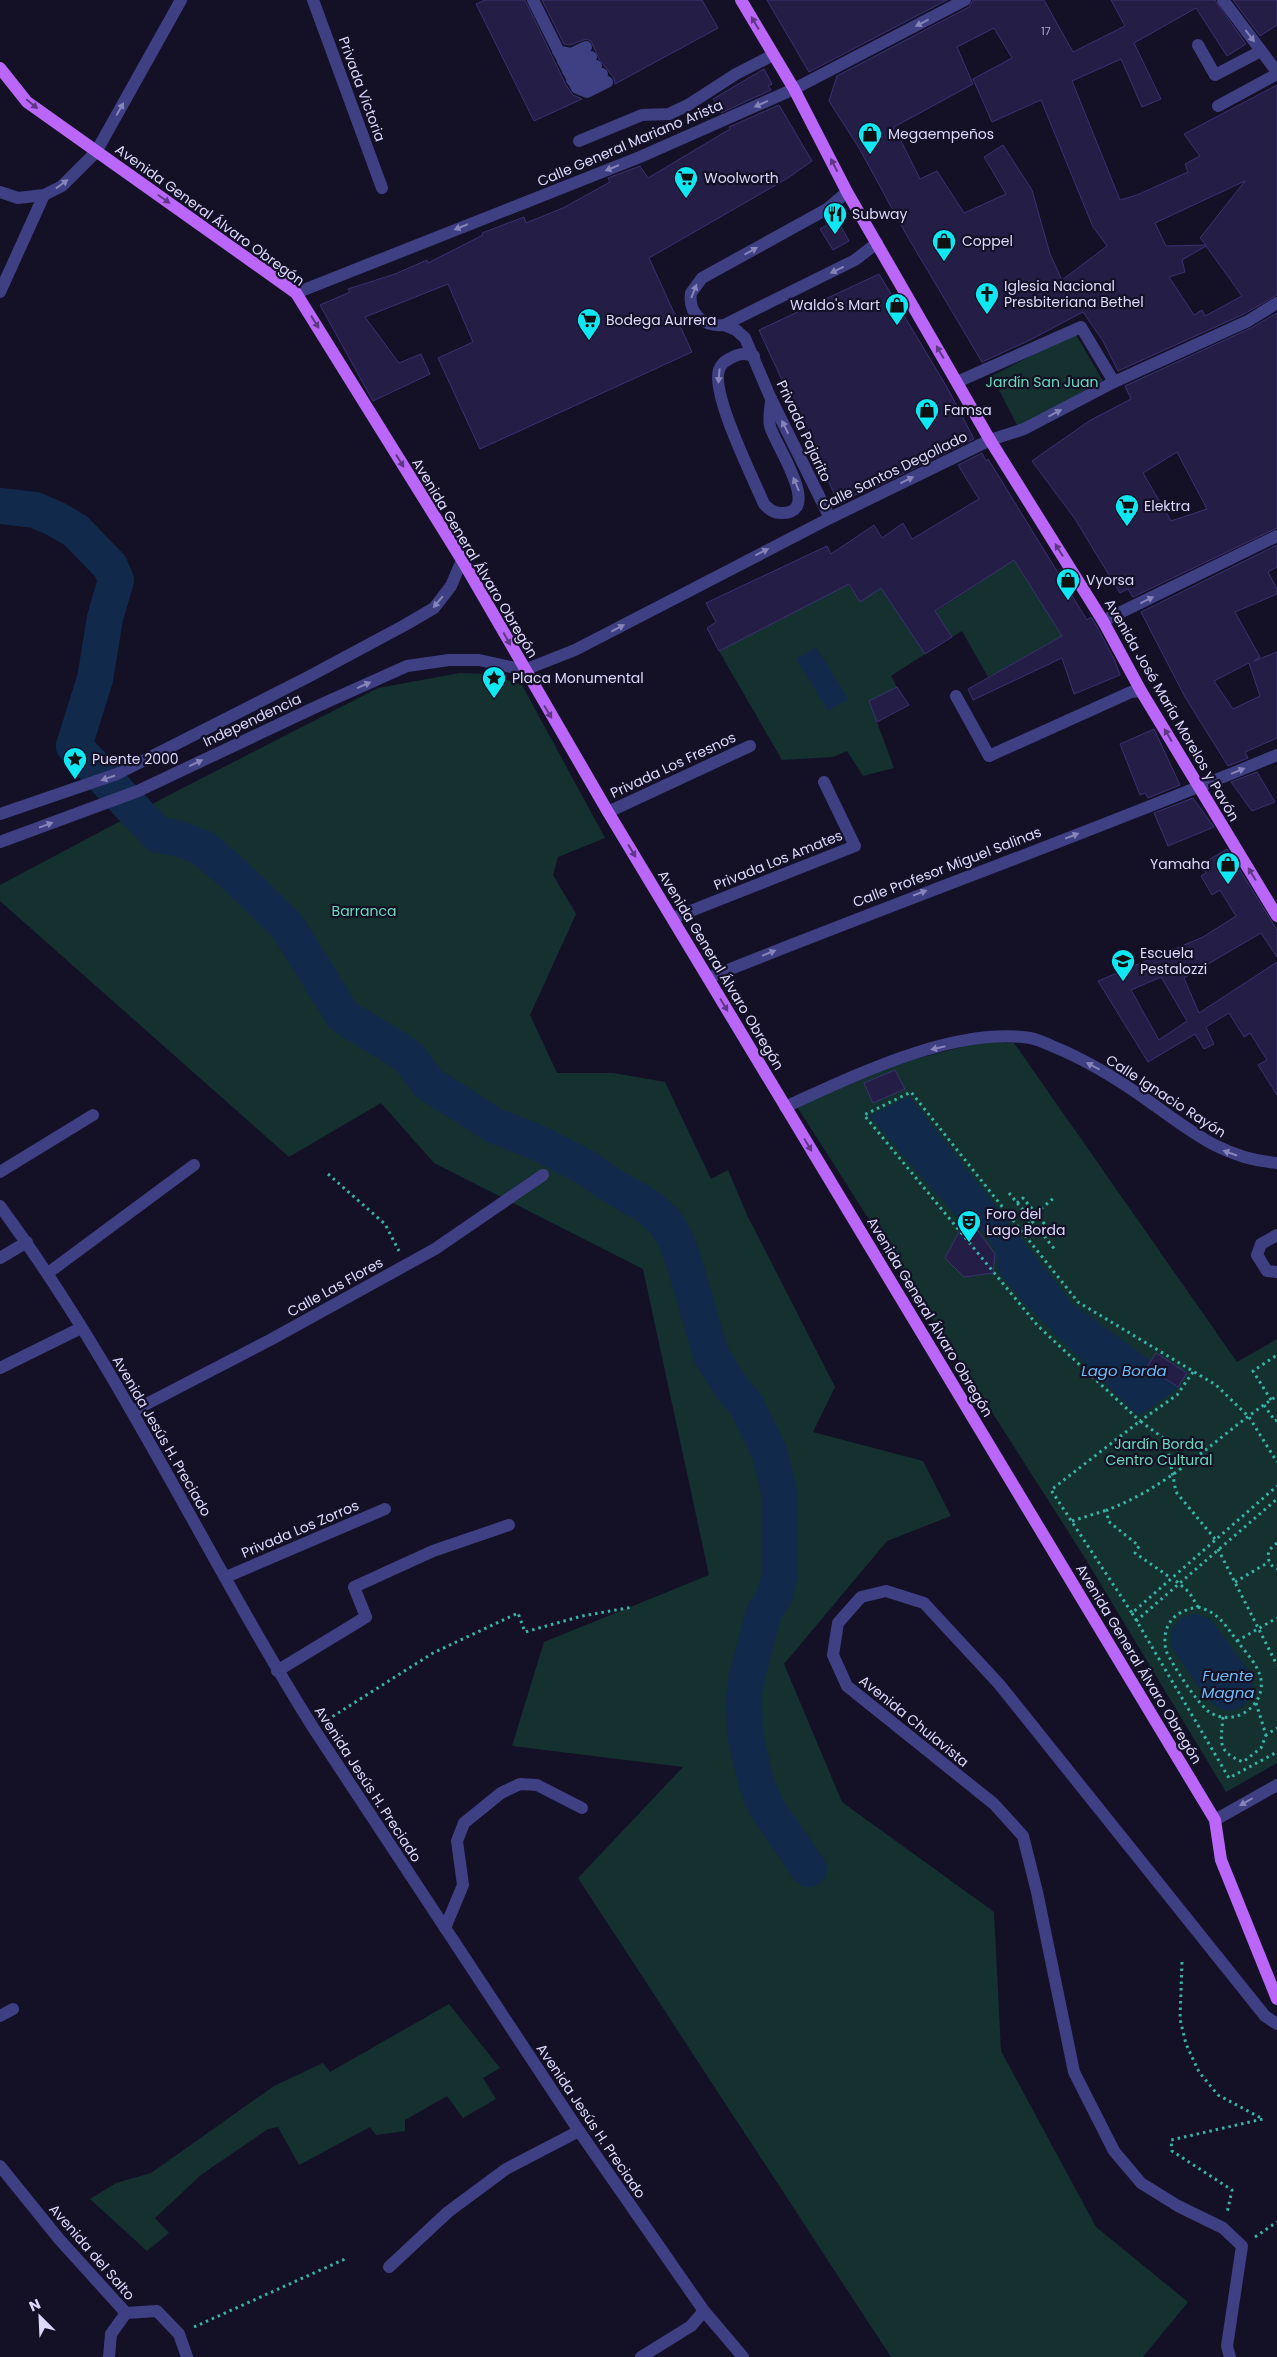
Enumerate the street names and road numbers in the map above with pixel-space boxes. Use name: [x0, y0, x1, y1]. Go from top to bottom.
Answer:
street label: Privada Victoria: [334, 34, 390, 144]
street label: Calle General Mariano Arista: [534, 95, 726, 191]
street label: Avenida General Álvaro Obregón: [111, 139, 309, 291]
street label: Privada Pajarito: [772, 377, 836, 485]
street label: Calle Santos Degollado: [815, 426, 971, 516]
street label: Avenida General Álvaro Obregón: [407, 454, 543, 662]
street label: Avenida José María Morelos y Pavón: [1100, 595, 1244, 825]
street label: Independencia: [200, 689, 304, 751]
street label: Privada Los Fresnos: [607, 727, 739, 803]
street label: Calle Profesor Miguel Salinas: [850, 822, 1044, 912]
street label: Privada Los Amates: [711, 825, 845, 895]
street label: Avenida General Álvaro Obregón: [653, 866, 789, 1074]
street label: Calle Ignacio Rayón: [1102, 1050, 1230, 1142]
street label: Avenida General Álvaro Obregón: [862, 1213, 998, 1421]
street label: Calle Las Flores: [283, 1252, 387, 1322]
street label: Avenida Jesús H. Preciado: [108, 1352, 216, 1520]
street label: Privada Los Zorros: [238, 1495, 362, 1563]
street label: Avenida General Álvaro Obregón: [1071, 1560, 1207, 1768]
street label: Avenida Chulavista: [855, 1670, 973, 1772]
street label: Avenida Jesús H. Preciado: [310, 1702, 426, 1866]
street label: Avenida Jesús H. Preciado: [532, 2040, 650, 2202]
street label: Avenida del Salto: [45, 2200, 139, 2304]

